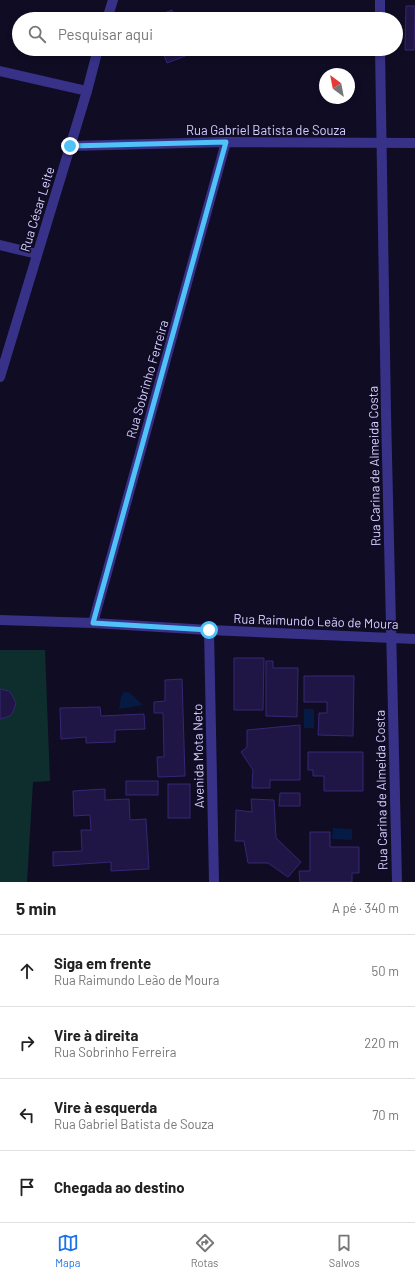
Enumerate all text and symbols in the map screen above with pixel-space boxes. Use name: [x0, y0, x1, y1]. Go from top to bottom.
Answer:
search box: [12, 12, 403, 56]
icon: search: [26, 23, 48, 45]
text: Pesquisar aqui: [58, 25, 153, 43]
north arrow: [319, 68, 355, 104]
street label: Rua Gabriel Batista de Souza: [186, 122, 346, 138]
route end: [61, 137, 79, 155]
street label: Rua César Leite: [16, 164, 58, 254]
street label: Rua Sobrinho Ferreira: [122, 318, 172, 440]
street label: Rua Carina de Almeida Costa: [365, 386, 383, 546]
street label: Rua Raimundo Leão de Moura: [233, 610, 399, 632]
route start: [200, 621, 218, 639]
street label: Avenida Mota Neto: [189, 704, 207, 808]
street label: Rua Carina de Almeida Costa: [372, 710, 390, 870]
text: 5 min: [16, 898, 56, 918]
text: A pé · 340 m: [332, 900, 399, 916]
text: Siga em frente: [54, 954, 151, 972]
icon: ahead: [16, 960, 38, 982]
text: 50 m: [372, 963, 399, 979]
text: Rua Raimundo Leão de Moura: [54, 972, 219, 988]
text: Vire à direita: [54, 1026, 138, 1044]
icon: right: [16, 1032, 38, 1054]
text: 220 m: [364, 1035, 399, 1051]
text: Rua Sobrinho Ferreira: [54, 1044, 176, 1060]
text: Vire à esquerda: [54, 1098, 157, 1116]
icon: left: [16, 1104, 38, 1126]
text: 70 m: [372, 1107, 399, 1123]
text: Rua Gabriel Batista de Souza: [54, 1116, 214, 1132]
icon: arrive: [16, 1176, 38, 1198]
text: Chegada ao destino: [54, 1178, 185, 1196]
tab: Mapa: [55, 1232, 80, 1269]
tab: Rotas: [191, 1232, 218, 1269]
tab: Salvos: [329, 1232, 360, 1269]

